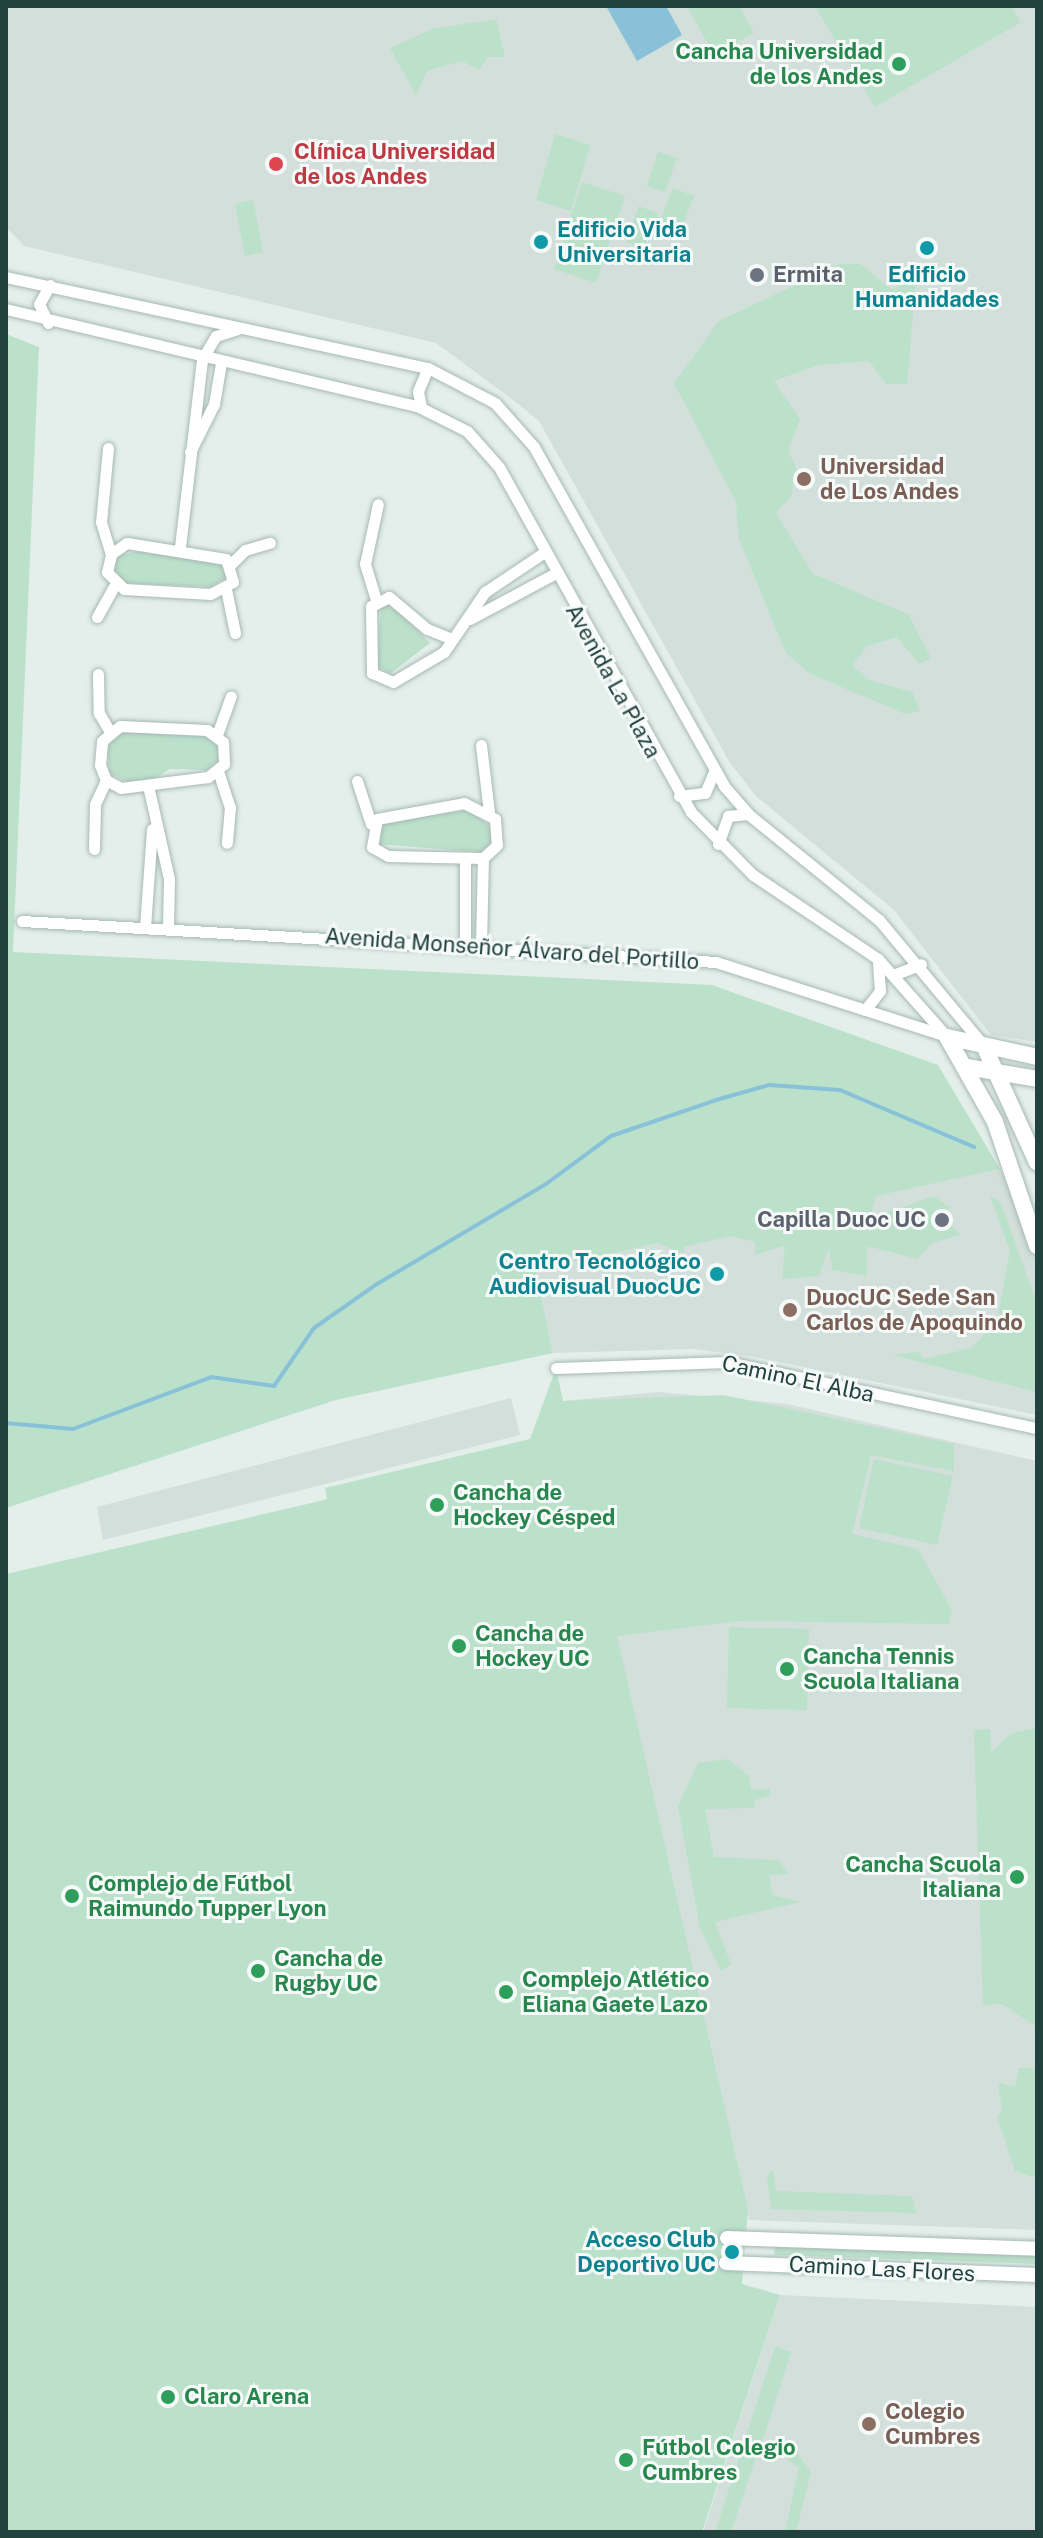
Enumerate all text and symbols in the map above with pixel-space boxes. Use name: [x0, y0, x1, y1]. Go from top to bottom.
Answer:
place label: Cancha Universidad de los Andes: [675, 38, 883, 90]
marker: Cancha Universidad de los Andes: [890, 55, 908, 73]
place label: Clínica Universidad de los Andes: [294, 138, 496, 190]
marker: Clínica Universidad de los Andes: [265, 153, 287, 175]
place label: Edificio Vida Universitaria: [557, 216, 691, 268]
marker: Edificio Vida Universitaria: [532, 233, 550, 251]
marker: Edificio Humanidades: [918, 239, 936, 257]
place label: Edificio Humanidades: [855, 261, 999, 312]
place label: Ermita: [773, 262, 843, 288]
marker: Ermita: [748, 266, 766, 284]
place label: Universidad de Los Andes: [820, 453, 959, 504]
marker: Universidad de Los Andes: [795, 470, 813, 488]
street label: Avenida La Plaza: [560, 599, 666, 763]
street label: Avenida Monseñor Álvaro del Portillo: [324, 923, 700, 975]
place label: Capilla Duoc UC: [757, 1207, 926, 1233]
marker: Capilla Duoc UC: [933, 1211, 951, 1229]
place label: Centro Tecnológico Audiovisual DuocUC: [489, 1248, 701, 1300]
marker: Centro Tecnológico Audiovisual DuocUC: [708, 1265, 726, 1283]
place label: DuocUC Sede San Carlos de Apoquindo: [806, 1284, 1023, 1336]
marker: DuocUC Sede San Carlos de Apoquindo: [781, 1301, 799, 1319]
street label: Camino El Alba: [719, 1350, 877, 1408]
place label: Cancha de Hockey Césped: [453, 1479, 616, 1530]
marker: Cancha de Hockey Césped: [428, 1496, 446, 1514]
place label: Cancha de Hockey UC: [475, 1620, 590, 1672]
marker: Cancha de Hockey UC: [450, 1637, 468, 1655]
place label: Cancha Tennis Scuola Italiana: [803, 1643, 959, 1694]
marker: Cancha Tennis Scuola Italiana: [778, 1660, 796, 1678]
place label: Cancha Scuola Italiana: [845, 1851, 1001, 1902]
marker: Cancha Scuola Italiana: [1008, 1868, 1026, 1886]
place label: Complejo de Fútbol Raimundo Tupper Lyon: [88, 1870, 327, 1922]
marker: Complejo de Fútbol Raimundo Tupper Lyon: [63, 1887, 81, 1905]
place label: Cancha de Rugby UC: [274, 1945, 383, 1996]
marker: Cancha de Rugby UC: [249, 1962, 267, 1980]
place label: Complejo Atlético Eliana Gaete Lazo: [522, 1966, 709, 2018]
marker: Complejo Atlético Eliana Gaete Lazo: [497, 1983, 515, 2001]
place label: Acceso Club Deportivo UC: [577, 2226, 716, 2278]
marker: Acceso Club Deportivo UC: [723, 2243, 741, 2261]
street label: Camino Las Flores: [788, 2251, 976, 2287]
place label: Claro Arena: [184, 2384, 309, 2410]
marker: Claro Arena: [159, 2388, 177, 2406]
place label: Colegio Cumbres: [885, 2398, 980, 2450]
marker: Colegio Cumbres: [860, 2415, 878, 2433]
place label: Fútbol Colegio Cumbres: [642, 2434, 796, 2486]
marker: Fútbol Colegio Cumbres: [617, 2451, 635, 2469]

